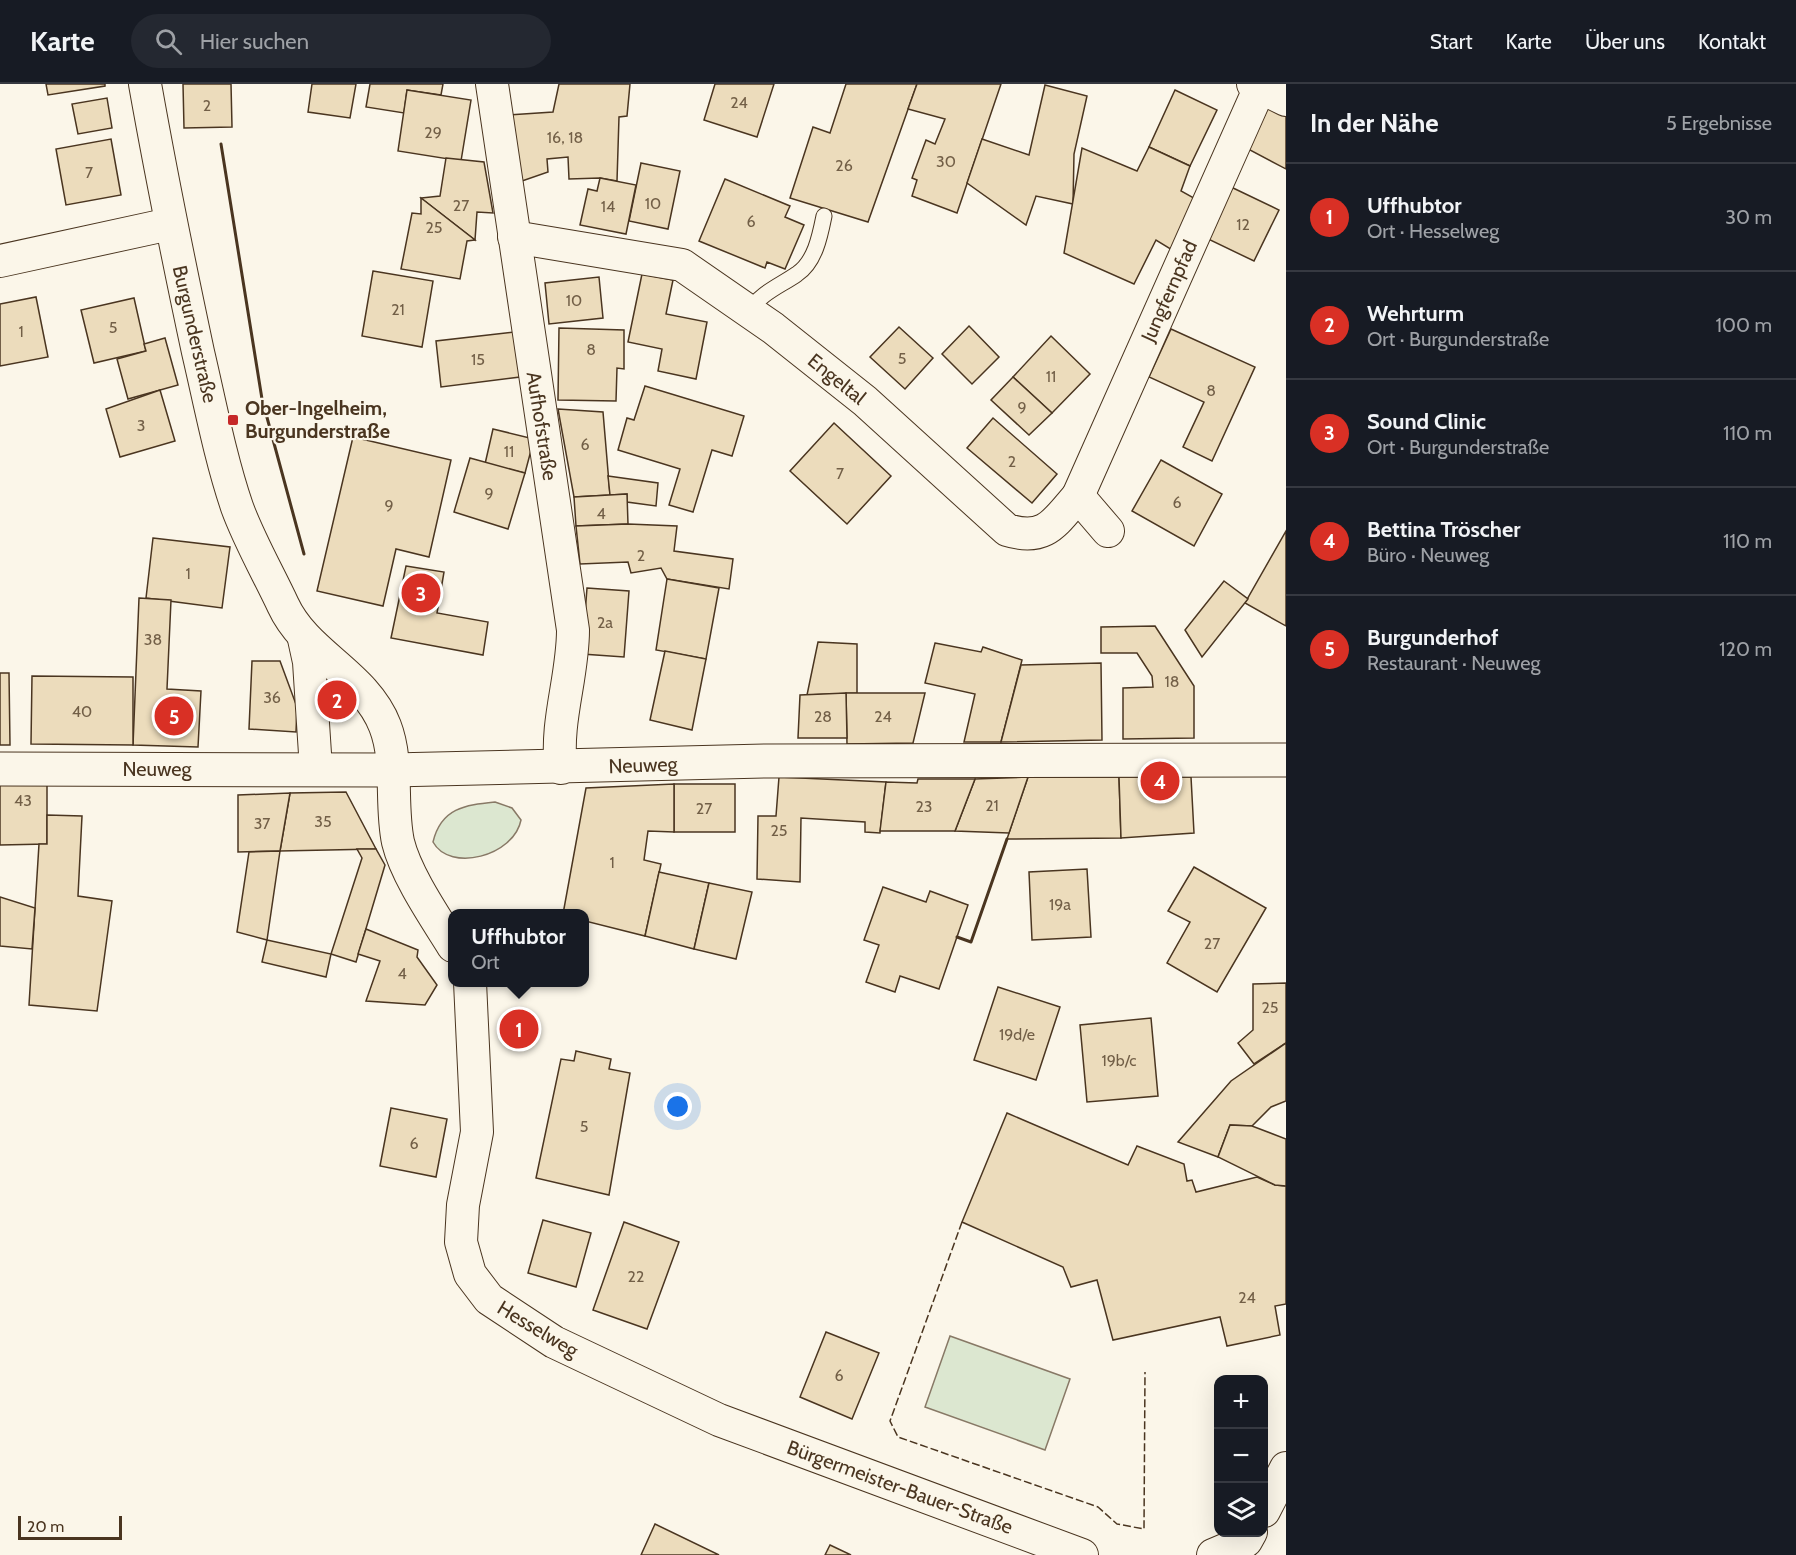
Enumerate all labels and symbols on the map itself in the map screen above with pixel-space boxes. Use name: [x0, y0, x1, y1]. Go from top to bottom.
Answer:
house number: 24: [730, 93, 748, 112]
house number: 2: [203, 96, 211, 115]
house number: 29: [424, 123, 442, 142]
house number: 16, 18: [547, 128, 583, 147]
house number: 30: [936, 152, 956, 171]
house number: 26: [835, 156, 853, 175]
house number: 7: [85, 163, 93, 182]
house number: 10: [645, 194, 661, 213]
house number: 27: [453, 196, 469, 215]
house number: 14: [601, 197, 615, 216]
house number: 6: [746, 212, 756, 231]
house number: 12: [1236, 215, 1250, 234]
house number: 25: [425, 218, 443, 237]
street label: Jungfernpfad: [1135, 236, 1202, 347]
street label: Burgunderstraße: [168, 263, 222, 405]
house number: 10: [566, 291, 582, 310]
house number: 21: [391, 300, 405, 319]
house number: 5: [109, 318, 117, 337]
house number: 1: [18, 322, 24, 341]
house number: 8: [586, 340, 596, 359]
street label: Engeltal: [803, 348, 871, 410]
house number: 5: [898, 349, 906, 368]
house number: 15: [471, 350, 485, 369]
house number: 11: [1046, 367, 1056, 386]
street label: Aufhofstraße: [522, 370, 562, 482]
house number: 8: [1206, 381, 1216, 400]
place label: Ober-Ingelheim, Burgunderstraße: [245, 396, 390, 443]
house number: 9: [1017, 398, 1027, 417]
marker: Ober-Ingelheim, Burgunderstraße: [226, 413, 240, 427]
house number: 3: [137, 416, 145, 435]
house number: 6: [580, 435, 590, 454]
house number: 11: [504, 442, 514, 461]
house number: 2: [1008, 452, 1016, 471]
house number: 7: [836, 464, 844, 483]
house number: 9: [484, 484, 494, 503]
house number: 6: [1172, 493, 1182, 512]
house number: 9: [384, 496, 394, 515]
house number: 4: [596, 504, 606, 523]
house number: 2: [637, 546, 645, 565]
house number: 1: [185, 564, 191, 583]
pin: 3: [402, 570, 440, 616]
house number: 2a: [597, 613, 613, 632]
house number: 38: [144, 630, 162, 649]
house number: 18: [1165, 672, 1179, 691]
pin: 2: [318, 678, 356, 722]
house number: 36: [263, 688, 281, 707]
pin: 5: [154, 694, 194, 738]
house number: 40: [72, 702, 92, 721]
house number: 28: [814, 707, 832, 726]
house number: 24: [874, 707, 892, 726]
street label: Neuweg: [608, 752, 679, 778]
street label: Neuweg: [122, 757, 193, 781]
pin: 4: [1140, 758, 1180, 804]
house number: 43: [14, 791, 32, 810]
house number: 21: [985, 796, 999, 815]
house number: 23: [915, 797, 933, 816]
house number: 27: [696, 799, 712, 818]
house number: 35: [314, 812, 332, 831]
house number: 37: [254, 814, 270, 833]
house number: 25: [770, 821, 788, 840]
house number: 1: [609, 853, 615, 872]
house number: 19a: [1049, 895, 1071, 914]
house number: 27: [1204, 934, 1220, 953]
house number: 4: [397, 964, 407, 983]
house number: 25: [1261, 998, 1279, 1017]
pin: 1: [500, 1006, 538, 1052]
house number: 19d/e: [999, 1025, 1035, 1044]
house number: 19b/c: [1102, 1051, 1136, 1070]
your location: [663, 1092, 692, 1121]
house number: 5: [580, 1117, 588, 1136]
house number: 6: [409, 1134, 419, 1153]
house number: 22: [628, 1267, 644, 1286]
house number: 24: [1238, 1288, 1256, 1307]
street label: Hesselweg: [493, 1296, 584, 1363]
house number: 6: [834, 1366, 844, 1385]
street label: Bürgermeister-Bauer-Straße: [784, 1435, 1016, 1539]
scale bar: [18, 1513, 122, 1540]

